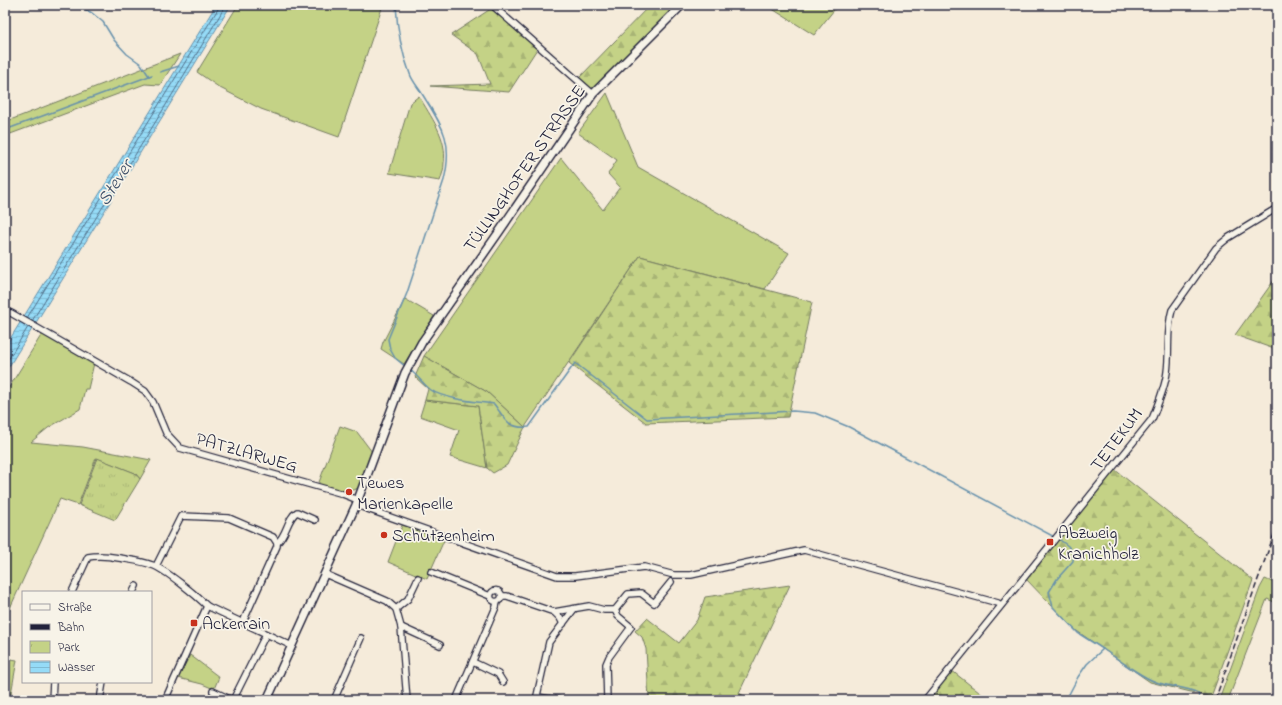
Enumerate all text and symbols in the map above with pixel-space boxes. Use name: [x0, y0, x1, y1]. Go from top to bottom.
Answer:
street label: TÜLLINGHOFER STRASSE: [458, 80, 593, 258]
water label: Stever: [92, 153, 142, 211]
street label: TETEKUM: [1085, 403, 1150, 477]
street label: PATZLARWEG: [192, 427, 300, 481]
place label: Tewes Marienkapelle: [357, 471, 454, 518]
marker: Tewes Marienkapelle: [344, 487, 354, 497]
place label: Abzweig Kranichholz: [1058, 521, 1139, 568]
place label: Schützenheim: [392, 524, 495, 550]
marker: Schützenheim: [379, 530, 389, 540]
marker: Abzweig Kranichholz: [1045, 537, 1055, 547]
legend: [22, 591, 152, 683]
text: Straße: [58, 599, 92, 617]
place label: Ackerrain: [202, 612, 270, 638]
marker: Ackerrain: [189, 618, 199, 628]
text: Bahn: [57, 619, 84, 637]
text: Park: [58, 639, 80, 657]
text: Wasser: [58, 659, 95, 677]

